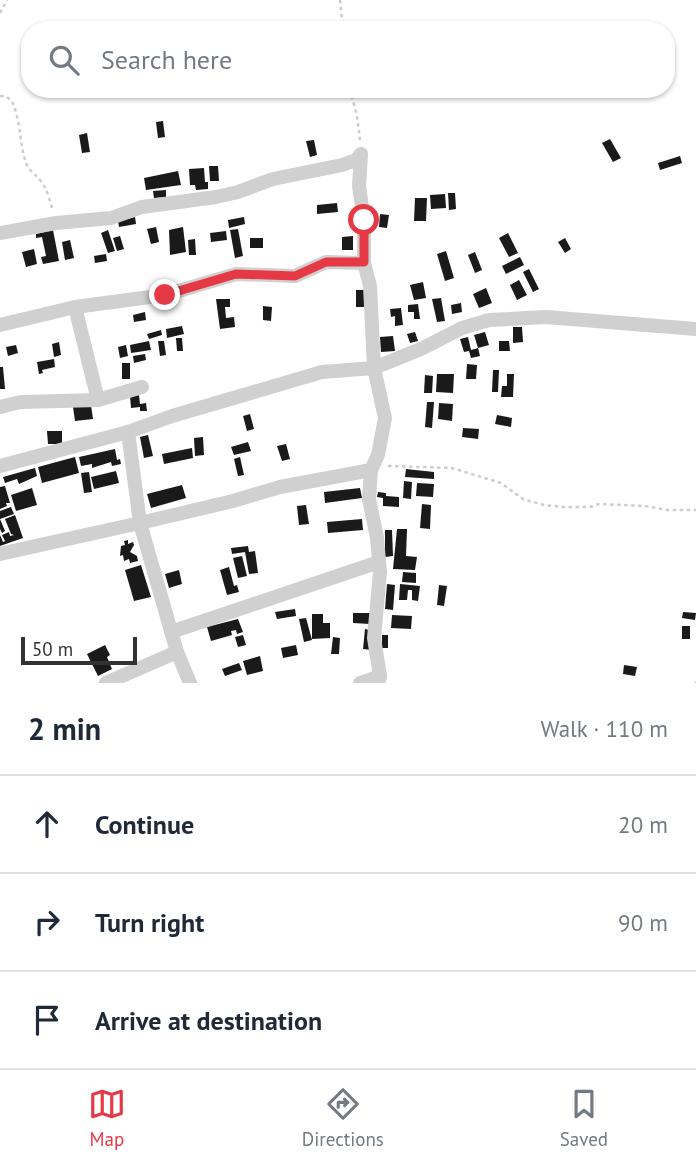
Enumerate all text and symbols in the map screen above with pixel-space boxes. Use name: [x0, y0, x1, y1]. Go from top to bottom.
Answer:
search box: [21, 21, 675, 98]
icon: search: [45, 41, 83, 79]
text: Search here: [101, 43, 232, 76]
route start: [348, 204, 379, 235]
route end: [149, 279, 180, 310]
scale bar: [21, 634, 136, 666]
text: 50 m: [32, 637, 73, 661]
text: 2 min: [28, 709, 101, 748]
text: Walk · 110 m: [541, 714, 668, 743]
icon: ahead: [28, 805, 66, 843]
text: Continue: [95, 808, 194, 841]
text: 20 m: [618, 810, 668, 839]
icon: right: [28, 903, 66, 941]
text: Turn right: [95, 906, 204, 939]
text: 90 m: [618, 908, 668, 937]
icon: arrive: [28, 1001, 66, 1039]
text: Arrive at destination: [95, 1004, 322, 1037]
tab: Map: [88, 1085, 126, 1151]
tab: Directions: [302, 1085, 384, 1151]
tab: Saved: [560, 1085, 608, 1151]

